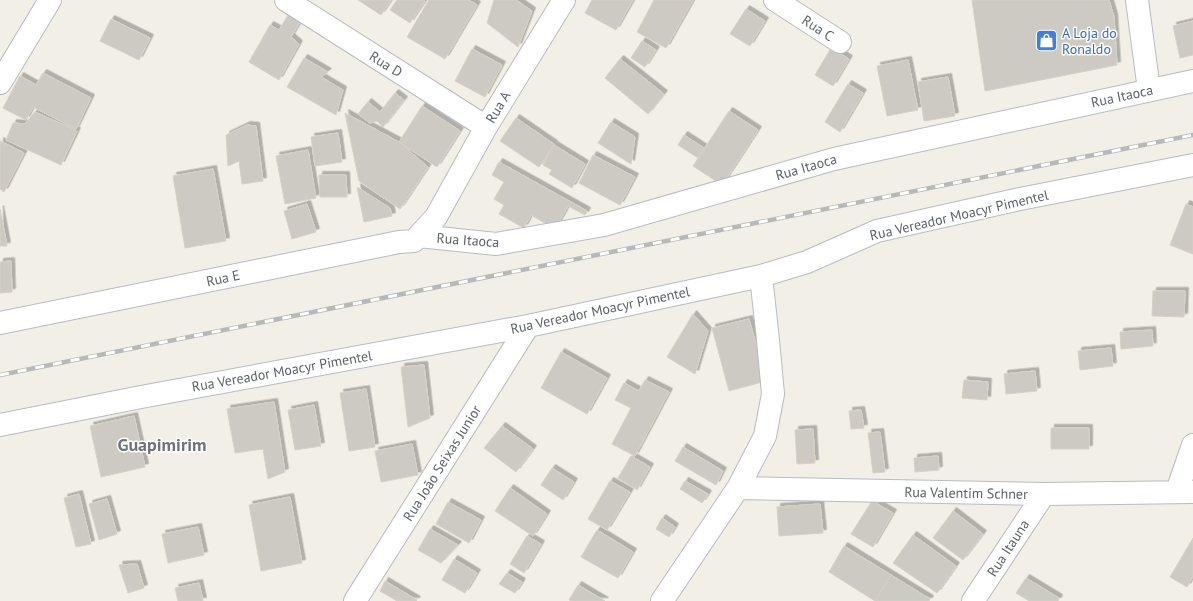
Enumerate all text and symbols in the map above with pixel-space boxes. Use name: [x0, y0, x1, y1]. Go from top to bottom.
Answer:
street label: Rua C: [799, 11, 837, 45]
place label: A Loja do Ronaldo: [1062, 24, 1117, 58]
shop icon: A Loja do Ronaldo: [1034, 28, 1060, 54]
street label: Rua D: [366, 47, 406, 81]
street label: Rua Itaoca: [1089, 81, 1155, 111]
street label: Rua A: [481, 87, 515, 126]
street label: Rua Itaoca: [773, 150, 839, 184]
street label: Rua Vereador Moacyr Pimentel: [868, 186, 1050, 244]
street label: Rua Itaoca: [436, 229, 500, 251]
street label: Rua E: [205, 266, 241, 290]
street label: Rua Vereador Moacyr Pimentel: [509, 282, 691, 338]
street label: Rua Vereador Moacyr Pimentel: [190, 346, 374, 396]
street label: Rua João Seixas Junior: [399, 401, 485, 524]
district label: Guapimirim: [117, 433, 207, 456]
street label: Rua Valentim Schner: [904, 483, 1028, 503]
street label: Rua Itauna: [983, 516, 1033, 580]

